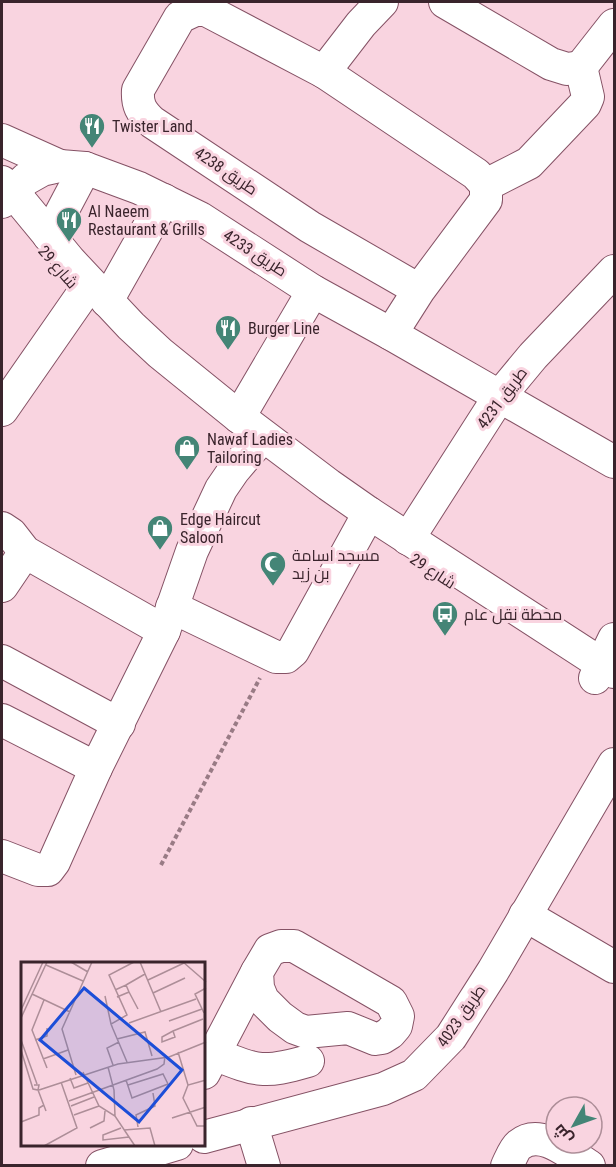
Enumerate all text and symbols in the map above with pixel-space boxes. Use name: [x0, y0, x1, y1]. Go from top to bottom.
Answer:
restaurant icon: Twister Land: [77, 111, 107, 149]
place label: Twister Land: [112, 117, 193, 136]
street label: طريق 4238: [190, 143, 261, 200]
place label: Al Naeem Restaurant & Grills: [88, 202, 205, 239]
restaurant icon: Al Naeem Restaurant & Grills: [54, 205, 84, 243]
street label: طريق 4233: [219, 225, 290, 281]
street label: شارع 29: [33, 242, 82, 294]
restaurant icon: Burger Line: [213, 313, 243, 351]
place label: Burger Line: [248, 319, 320, 338]
street label: طريق 4231: [473, 364, 532, 433]
place label: Nawaf Ladies Tailoring: [207, 430, 293, 467]
shop icon: Nawaf Ladies Tailoring: [172, 433, 202, 471]
place label: Edge Haircut Saloon: [180, 510, 261, 547]
shop icon: Edge Haircut Saloon: [145, 513, 175, 551]
place label: مسجد اسامة بن زيد: [292, 546, 380, 584]
mosque icon: مسجد اسامة بن زيد: [258, 549, 288, 587]
street label: شارع 29: [406, 549, 459, 594]
bus stop icon: محطة نقل عام: [430, 599, 460, 637]
place label: محطة نقل عام: [464, 605, 562, 626]
inset map: [21, 962, 206, 1146]
street label: طريق 4023: [433, 981, 490, 1051]
north arrow: [544, 1095, 604, 1155]
text: ش: [549, 1120, 577, 1148]

